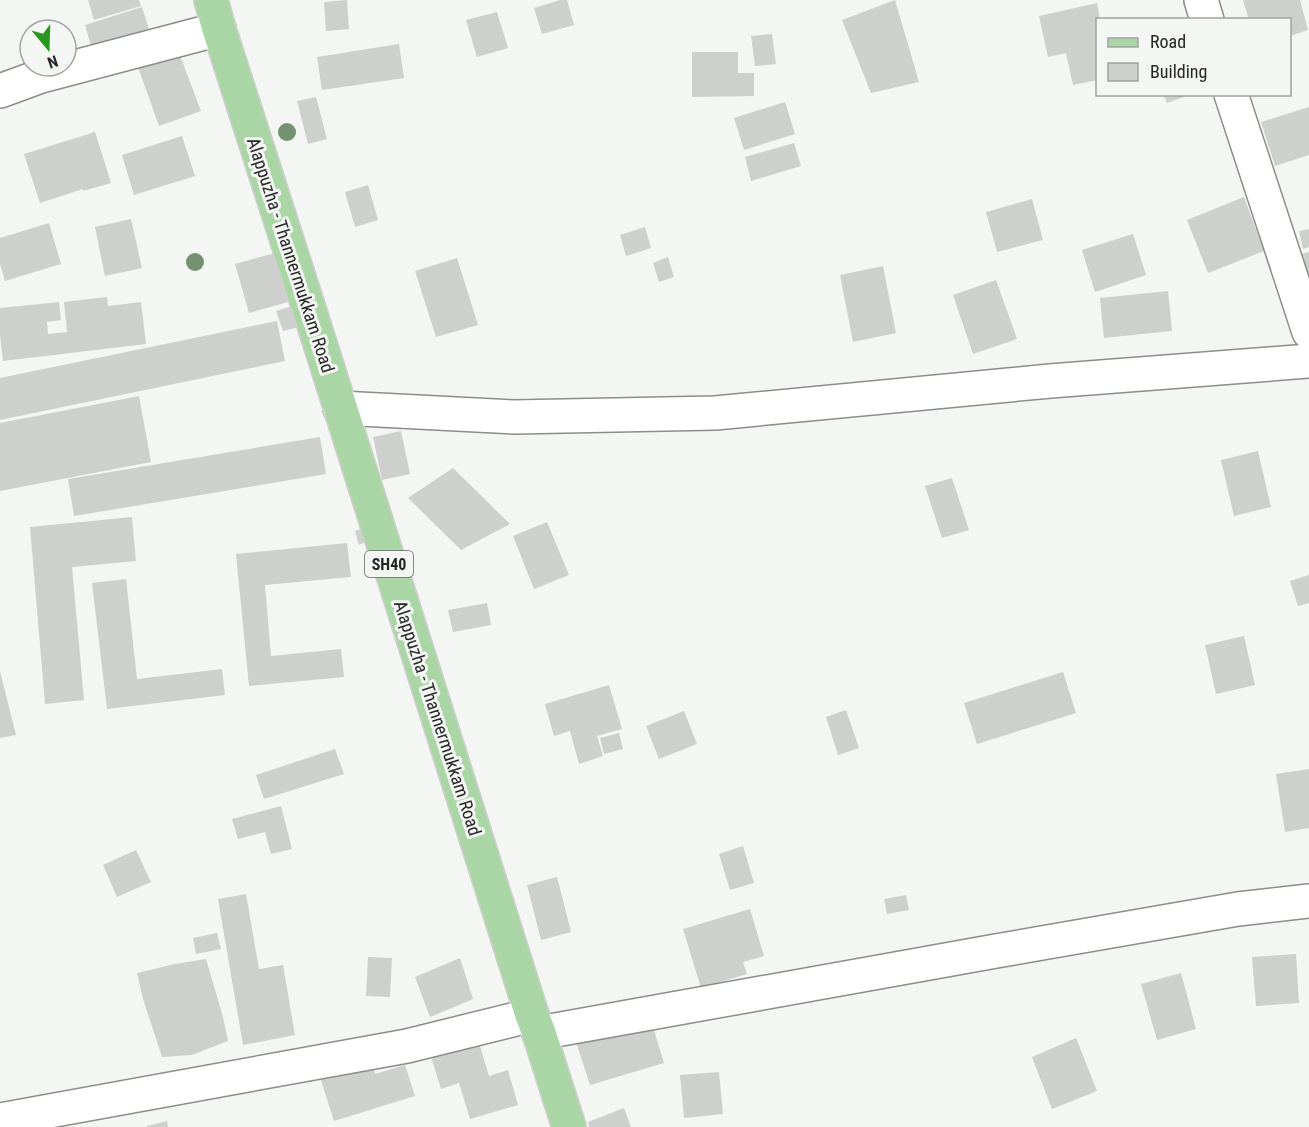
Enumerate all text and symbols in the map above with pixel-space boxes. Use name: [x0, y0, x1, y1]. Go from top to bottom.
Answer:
north arrow: [18, 18, 78, 78]
legend: [1096, 18, 1291, 96]
text: Road: [1150, 31, 1186, 52]
text: N: [45, 51, 60, 72]
text: Building: [1150, 61, 1207, 82]
street label: Alappuzha - Thannermukkam Road: [243, 135, 339, 375]
road number: SH40: [365, 551, 413, 577]
street label: Alappuzha - Thannermukkam Road: [390, 598, 486, 838]

